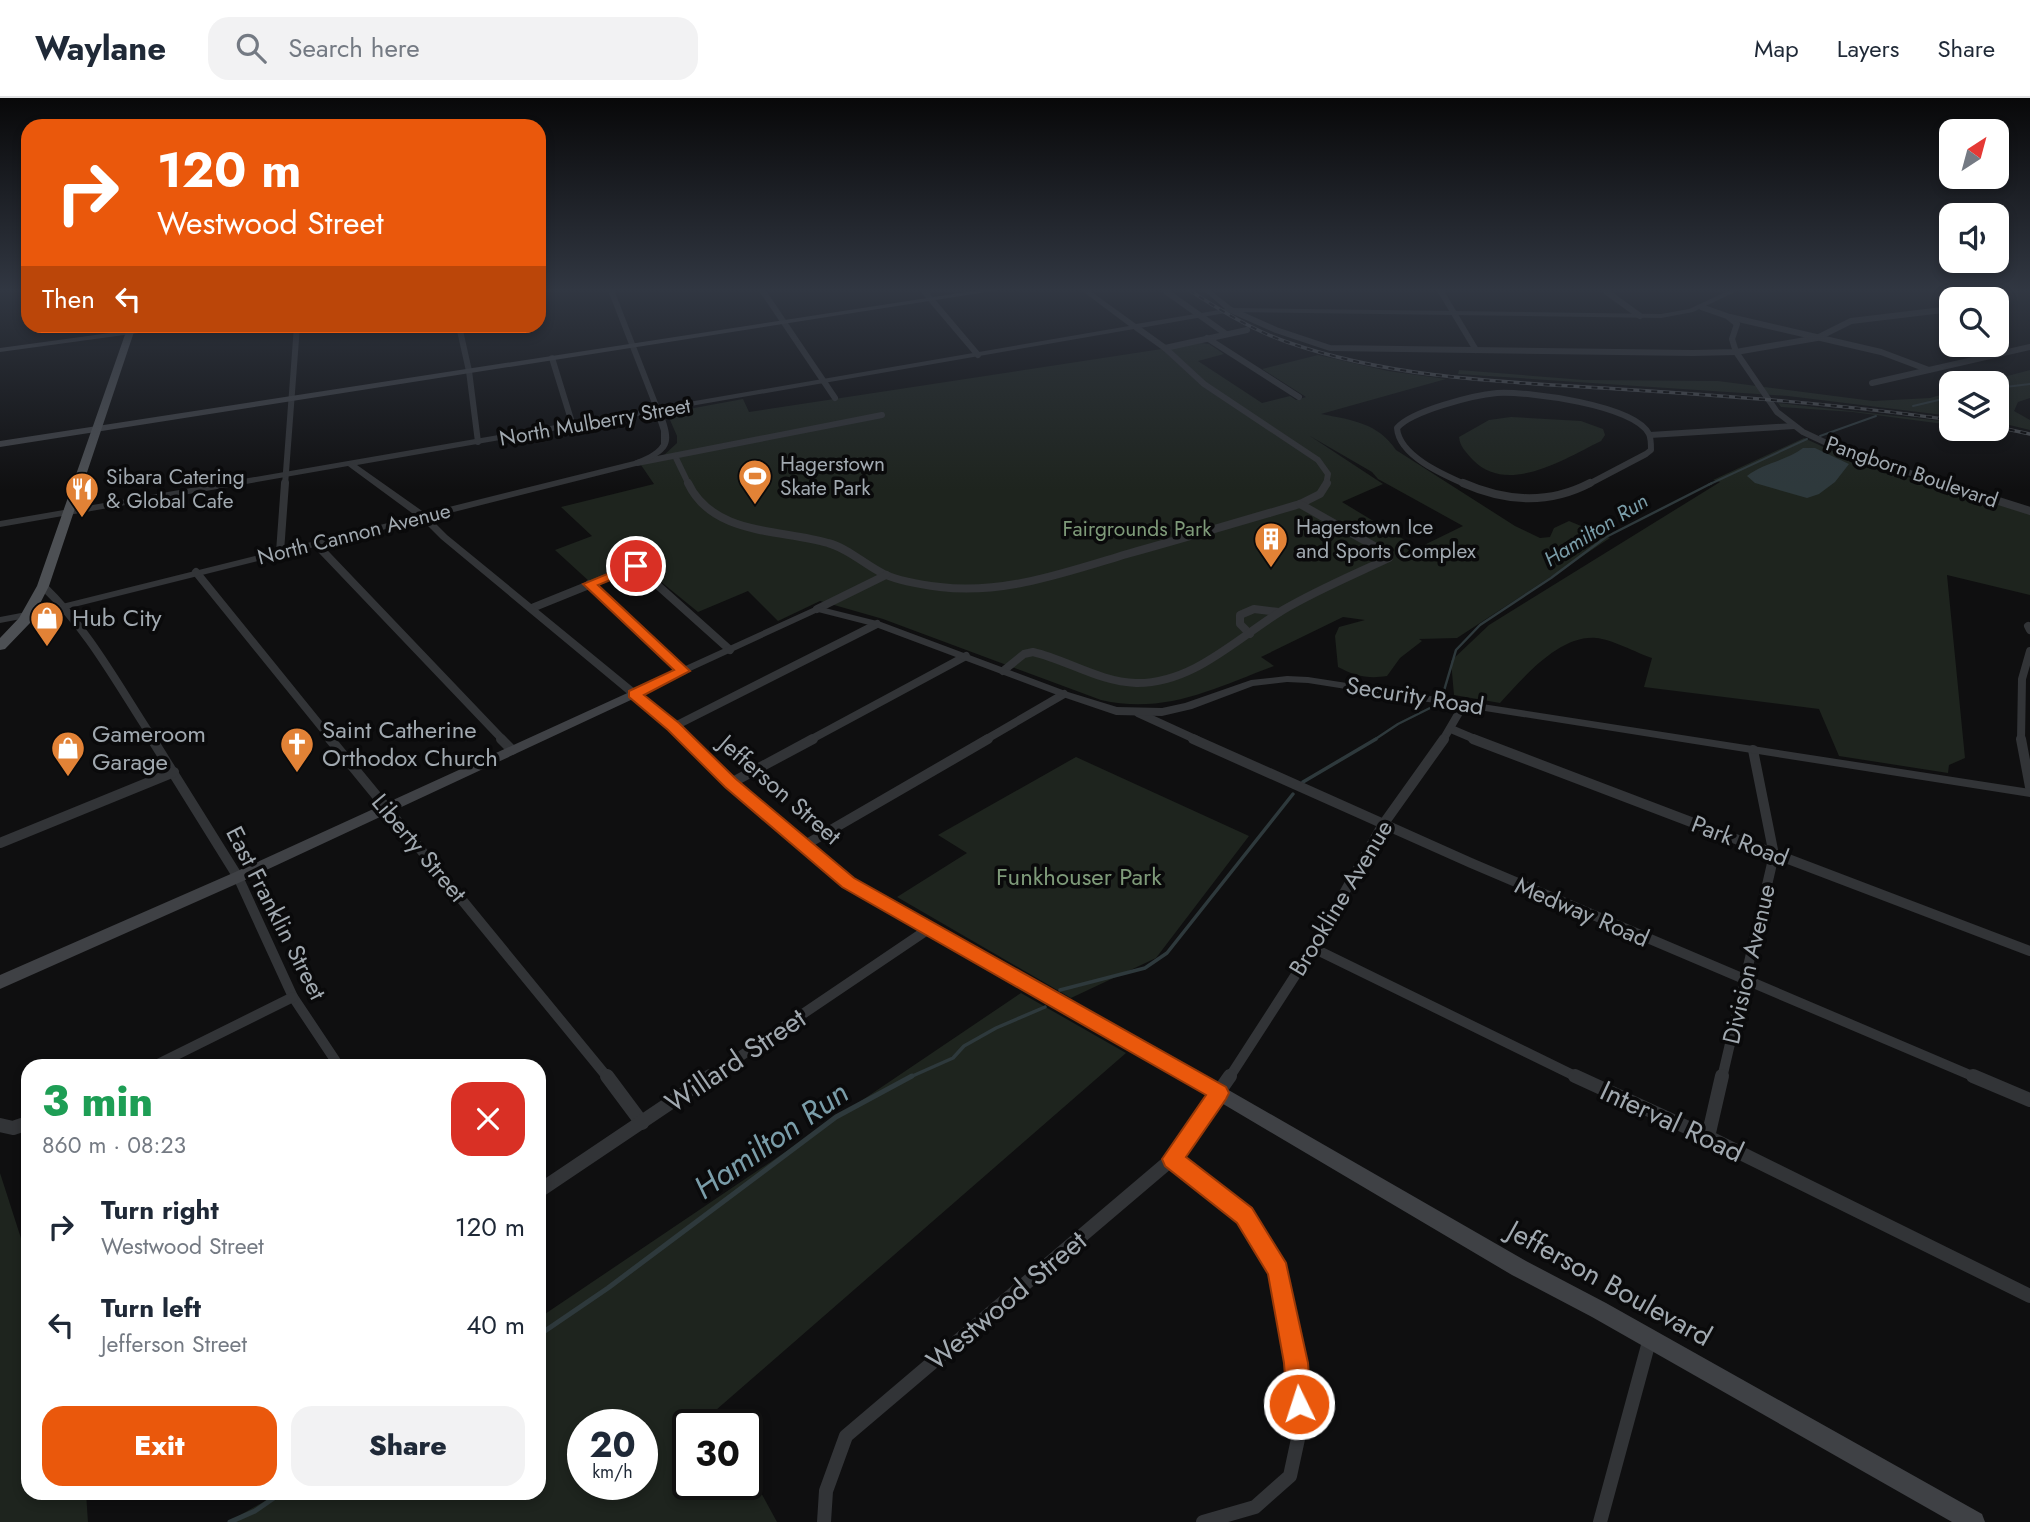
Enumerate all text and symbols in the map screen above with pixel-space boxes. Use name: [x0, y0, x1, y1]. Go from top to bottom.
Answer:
search box: [208, 17, 698, 80]
text: Waylane: [35, 25, 166, 72]
icon: search: [232, 29, 270, 67]
text: Search here: [288, 29, 420, 67]
text: Map: [1754, 31, 1799, 66]
text: Layers: [1837, 31, 1899, 66]
text: Share: [1937, 31, 1995, 66]
north arrow: [1939, 119, 2009, 189]
map controls: [1939, 119, 2009, 441]
text: 120 m: [157, 135, 301, 205]
icon: right: [42, 147, 133, 238]
text: Westwood Street: [157, 200, 384, 246]
button: sound: [1939, 203, 2009, 273]
text: Then: [42, 280, 95, 318]
icon: left: [109, 280, 147, 318]
button: search: [1939, 287, 2009, 357]
button: layers: [1939, 371, 2009, 441]
street label: North Mulberry Street: [497, 390, 693, 454]
street label: Pangborn Boulevard: [1822, 429, 2002, 515]
place label: Hagerstown Skate Park: [780, 449, 885, 503]
sports icon: Hagerstown Skate Park: [736, 457, 774, 506]
place label: Sibara Catering & Global Cafe: [106, 462, 245, 516]
restaurant icon: Sibara Catering & Global Cafe: [63, 470, 101, 519]
water label: Hamilton Run: [1538, 486, 1654, 574]
street label: North Cannon Avenue: [254, 495, 454, 573]
place label: Hagerstown Ice and Sports Complex: [1296, 512, 1476, 566]
park label: Fairgrounds Park: [1063, 514, 1212, 544]
building icon: Hagerstown Ice and Sports Complex: [1252, 520, 1290, 569]
pin: [606, 536, 666, 596]
icon: arrive: [617, 547, 655, 585]
shop icon: Hub City: [28, 599, 66, 648]
place label: Hub City: [72, 600, 162, 635]
street label: Security Road: [1344, 667, 1487, 724]
place label: Saint Catherine Orthodox Church: [322, 712, 498, 775]
place label: Gameroom Garage: [92, 716, 206, 779]
street label: Jefferson Street: [709, 724, 849, 853]
church icon: Saint Catherine Orthodox Church: [278, 725, 316, 774]
shop icon: Gameroom Garage: [49, 729, 87, 778]
street label: Liberty Street: [364, 786, 475, 910]
street label: Park Road: [1686, 806, 1794, 875]
street label: Brookline Avenue: [1280, 813, 1401, 982]
street label: East Franklin Street: [218, 820, 335, 1006]
park label: Funkhouser Park: [996, 859, 1162, 894]
street label: Medway Road: [1510, 868, 1655, 956]
street label: Division Avenue: [1713, 881, 1784, 1047]
street label: Willard Street: [657, 998, 814, 1123]
water label: Hamilton Run: [684, 1070, 858, 1210]
street label: Interval Road: [1593, 1070, 1750, 1173]
text: 3 min: [42, 1071, 153, 1132]
button: close: [451, 1082, 525, 1156]
text: 860 m · 08:23: [42, 1128, 186, 1162]
text: Turn right: [101, 1191, 219, 1229]
icon: right: [42, 1208, 80, 1246]
text: 120 m: [455, 1208, 525, 1246]
street label: Jefferson Boulevard: [1496, 1208, 1720, 1357]
street label: Westwood Street: [917, 1221, 1096, 1380]
text: Westwood Street: [101, 1229, 264, 1263]
text: Turn left: [101, 1289, 201, 1327]
icon: left: [42, 1306, 80, 1344]
text: 40 m: [466, 1306, 525, 1344]
text: Jefferson Street: [101, 1327, 247, 1361]
position arrow: [1262, 1367, 1336, 1441]
button: Exit: [42, 1406, 277, 1486]
button: Share: [291, 1406, 525, 1486]
speed limit sign: 30: [672, 1409, 763, 1500]
text: 20: [589, 1420, 636, 1470]
text: km/h: [592, 1459, 633, 1485]

